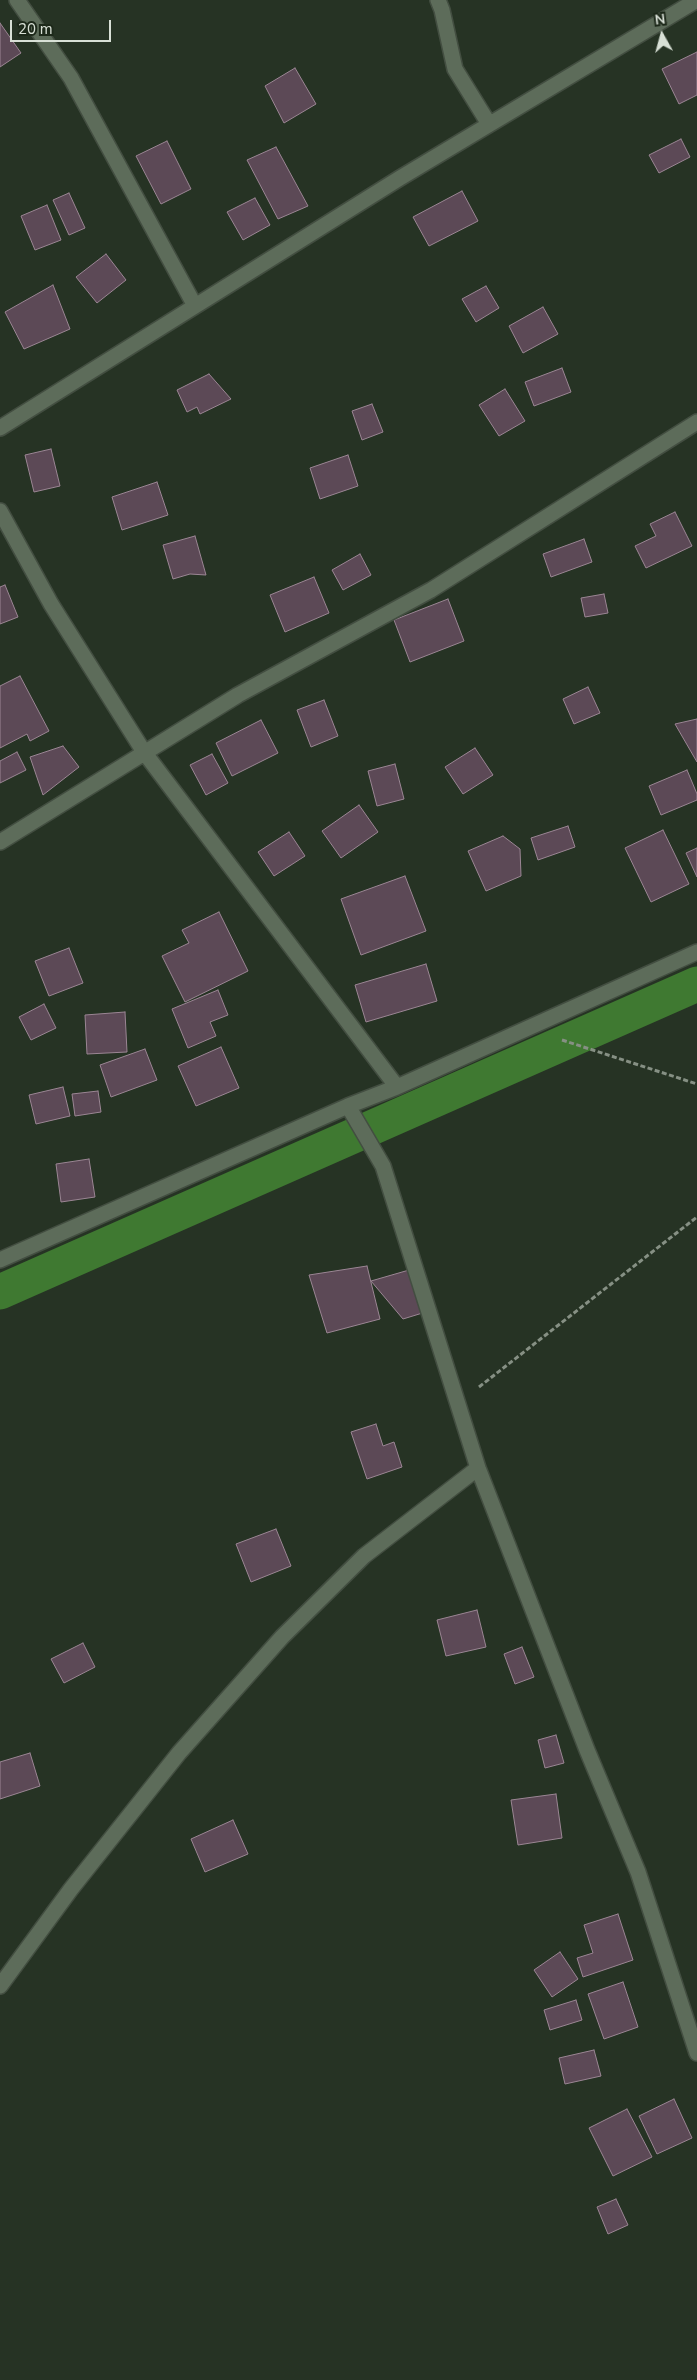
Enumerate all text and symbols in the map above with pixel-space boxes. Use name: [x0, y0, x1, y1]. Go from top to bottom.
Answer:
scale bar: [12, 10, 114, 42]
north arrow: [637, 10, 687, 60]
text: N: [654, 10, 666, 30]
text: 20 m: [18, 19, 53, 39]

